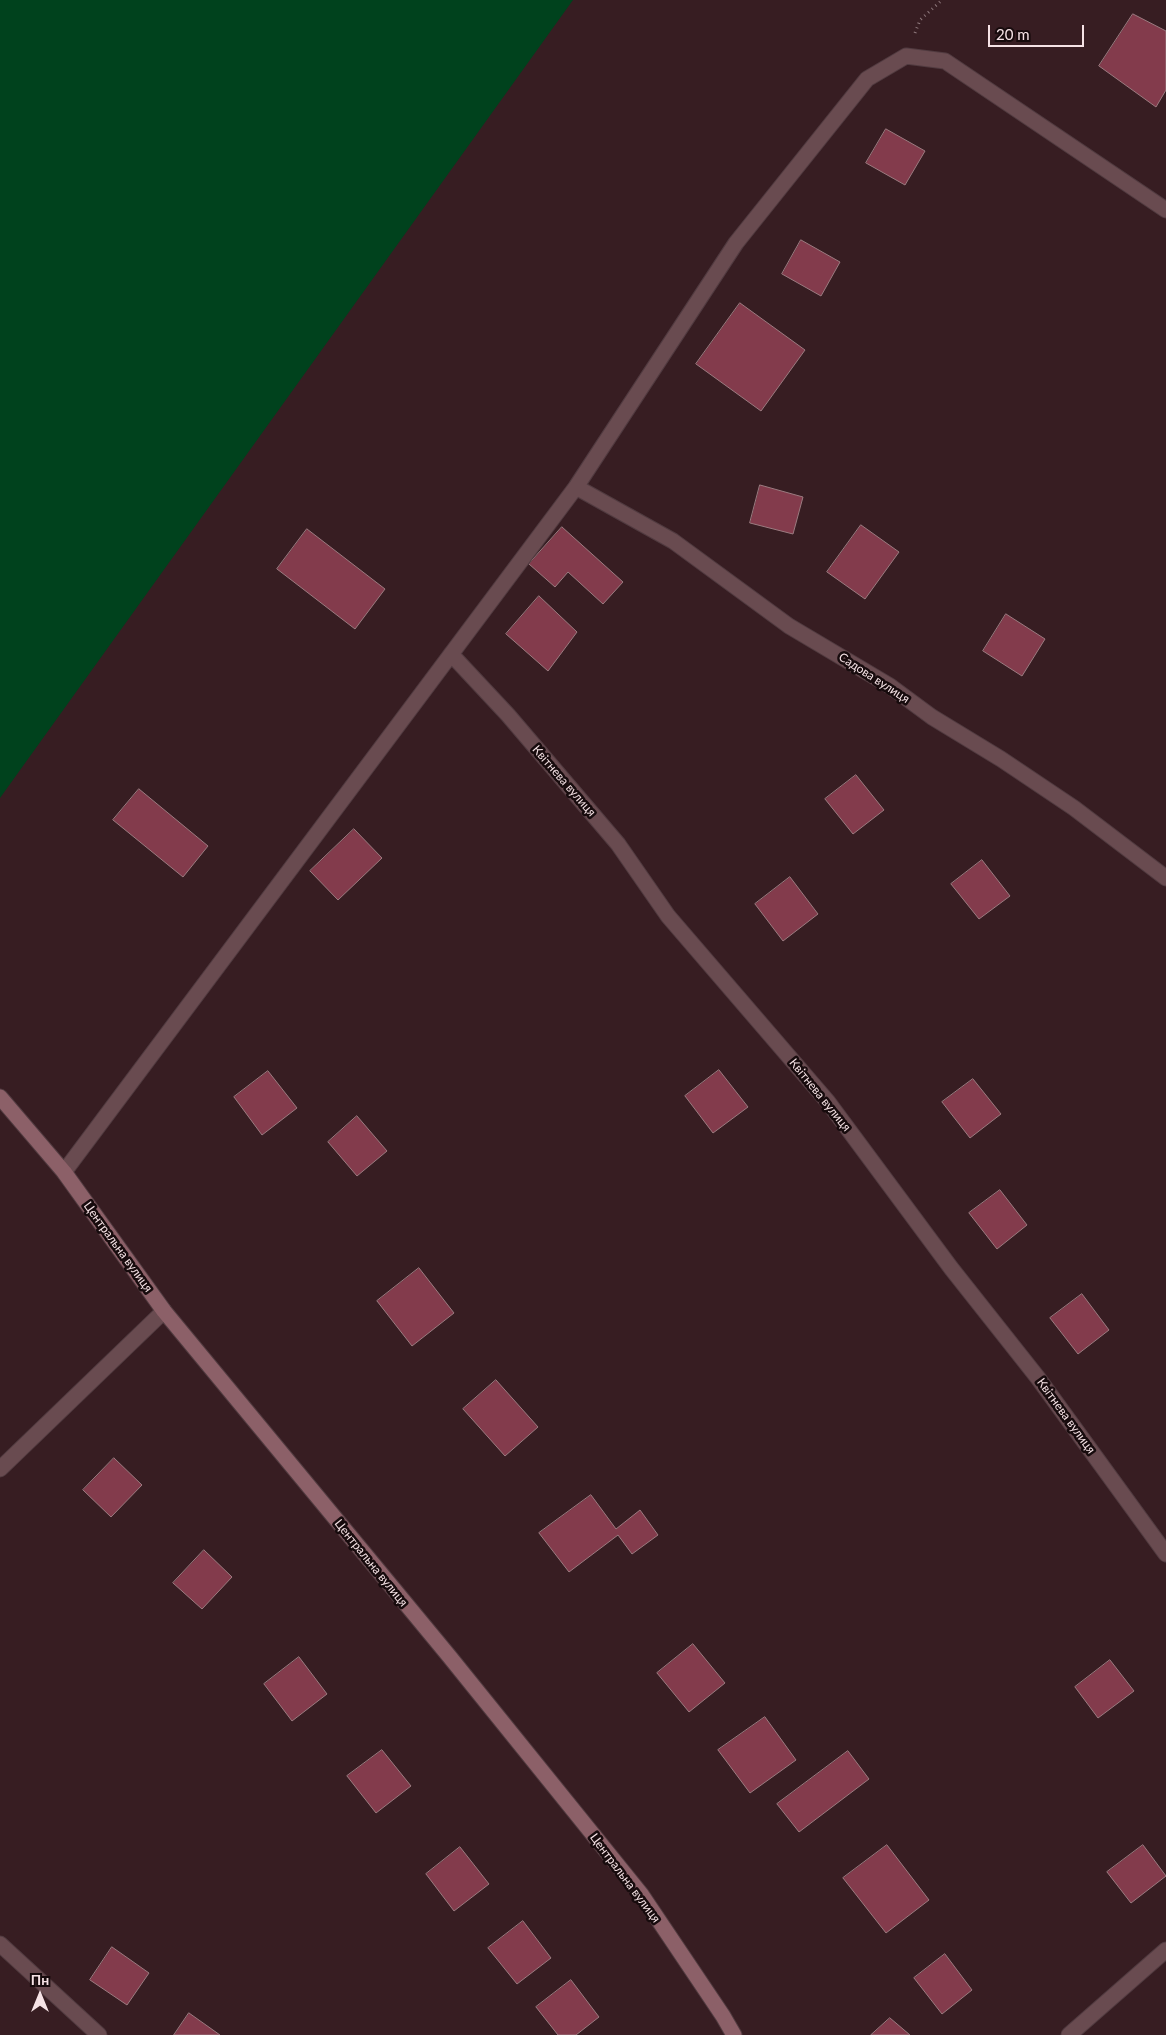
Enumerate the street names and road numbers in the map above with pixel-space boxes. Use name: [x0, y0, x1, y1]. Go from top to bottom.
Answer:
street label: Садова вулиця: [836, 650, 912, 706]
street label: Квітнева вулиця: [529, 743, 599, 819]
street label: Квітнева вулиця: [786, 1056, 854, 1134]
street label: Центральна вулиця: [80, 1199, 156, 1295]
street label: Квітнева вулиця: [1034, 1376, 1098, 1456]
street label: Центральна вулиця: [331, 1517, 411, 1609]
street label: Центральна вулиця: [587, 1831, 663, 1925]

